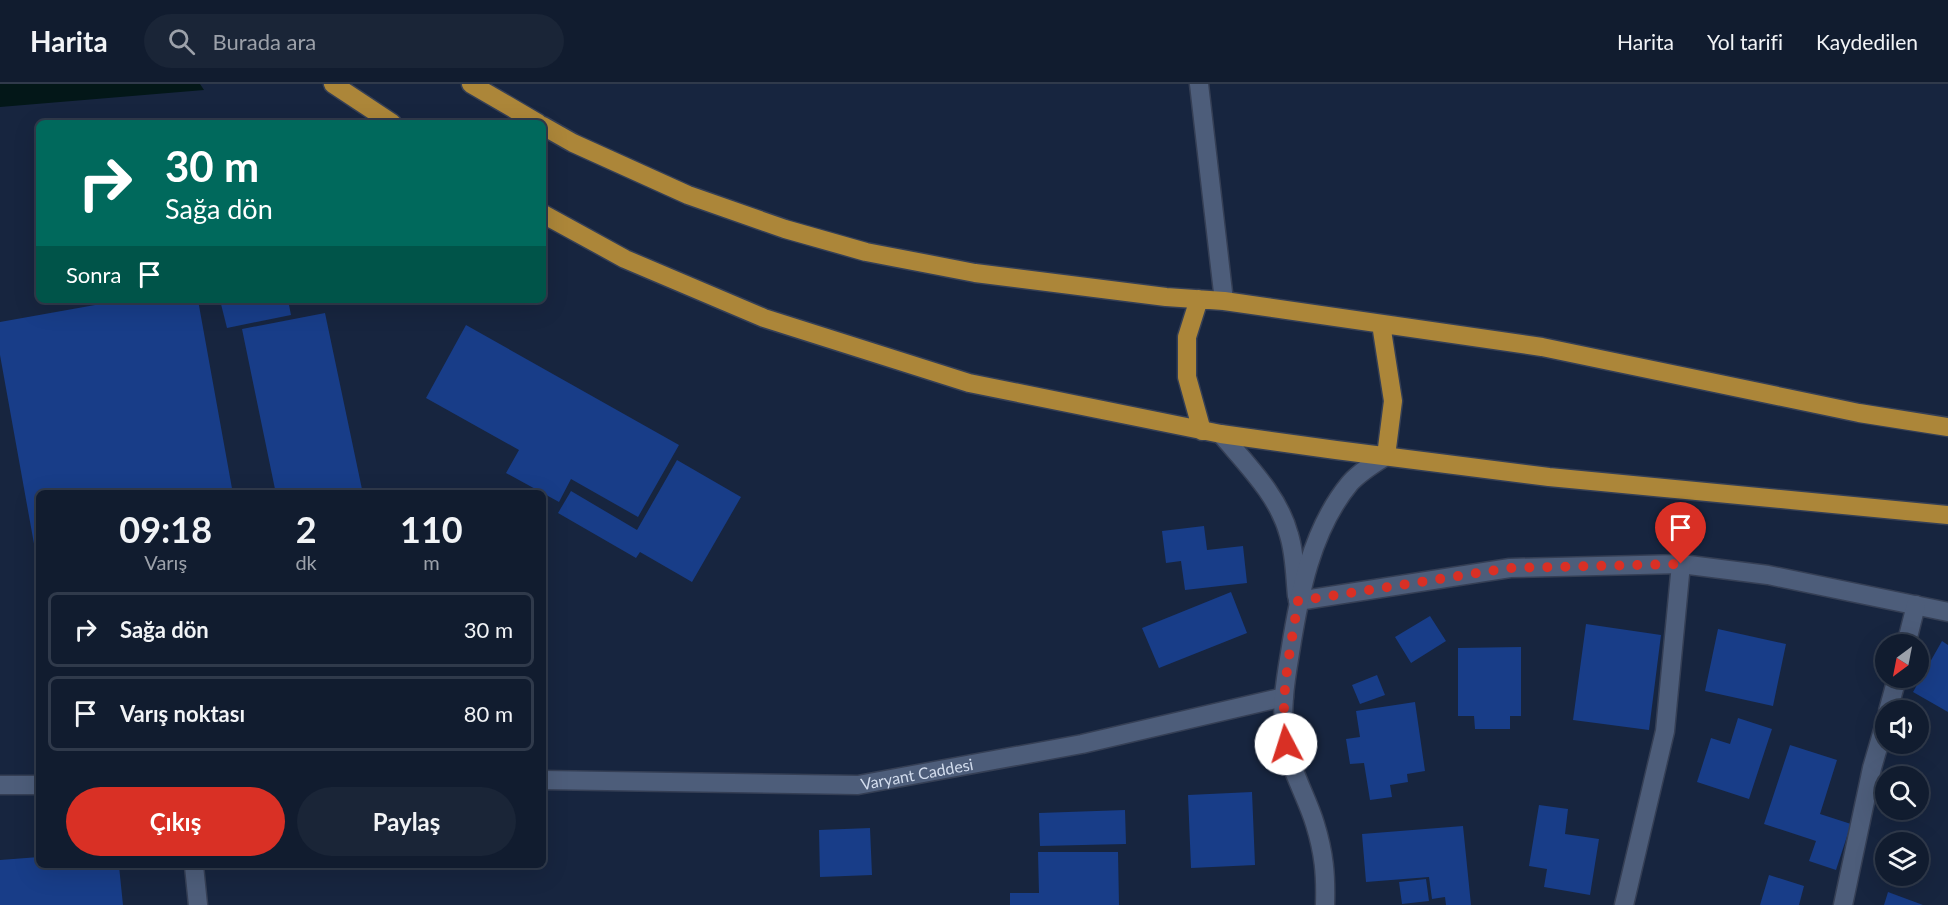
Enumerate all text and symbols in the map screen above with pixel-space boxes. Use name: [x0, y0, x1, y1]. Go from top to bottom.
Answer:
search box: [144, 14, 564, 68]
text: Harita: [30, 24, 108, 58]
icon: search: [165, 25, 198, 58]
text: Burada ara: [213, 28, 316, 55]
text: Harita: [1617, 29, 1674, 54]
text: Yol tarifi: [1707, 29, 1783, 54]
text: Kaydedilen: [1816, 29, 1918, 54]
text: 30 m: [165, 141, 259, 191]
icon: right: [66, 144, 144, 222]
text: Sağa dön: [165, 192, 273, 225]
icon: arrive: [133, 258, 166, 291]
text: Sonra: [66, 261, 121, 288]
pin: [1655, 502, 1706, 564]
text: 09:18: [119, 507, 212, 551]
text: 2: [296, 507, 317, 551]
text: 110: [400, 507, 463, 551]
icon: arrive: [1664, 511, 1697, 544]
text: Varış: [144, 550, 187, 574]
text: dk: [295, 550, 317, 574]
text: m: [423, 550, 440, 574]
icon: right: [69, 613, 102, 646]
text: Sağa dön: [120, 616, 209, 643]
text: 30 m: [464, 616, 513, 643]
north arrow: [1875, 634, 1929, 688]
map controls: [1875, 634, 1929, 886]
icon: arrive: [69, 697, 102, 730]
text: Varış noktası: [120, 700, 245, 727]
text: 80 m: [464, 700, 513, 727]
button: sound: [1875, 700, 1929, 754]
position arrow: [1254, 712, 1318, 776]
street label: Varyant Caddesi: [859, 754, 975, 793]
button: search: [1875, 766, 1929, 820]
button: Çıkış: [66, 787, 285, 856]
button: Paylaş: [297, 787, 516, 856]
button: layers: [1875, 832, 1929, 886]

